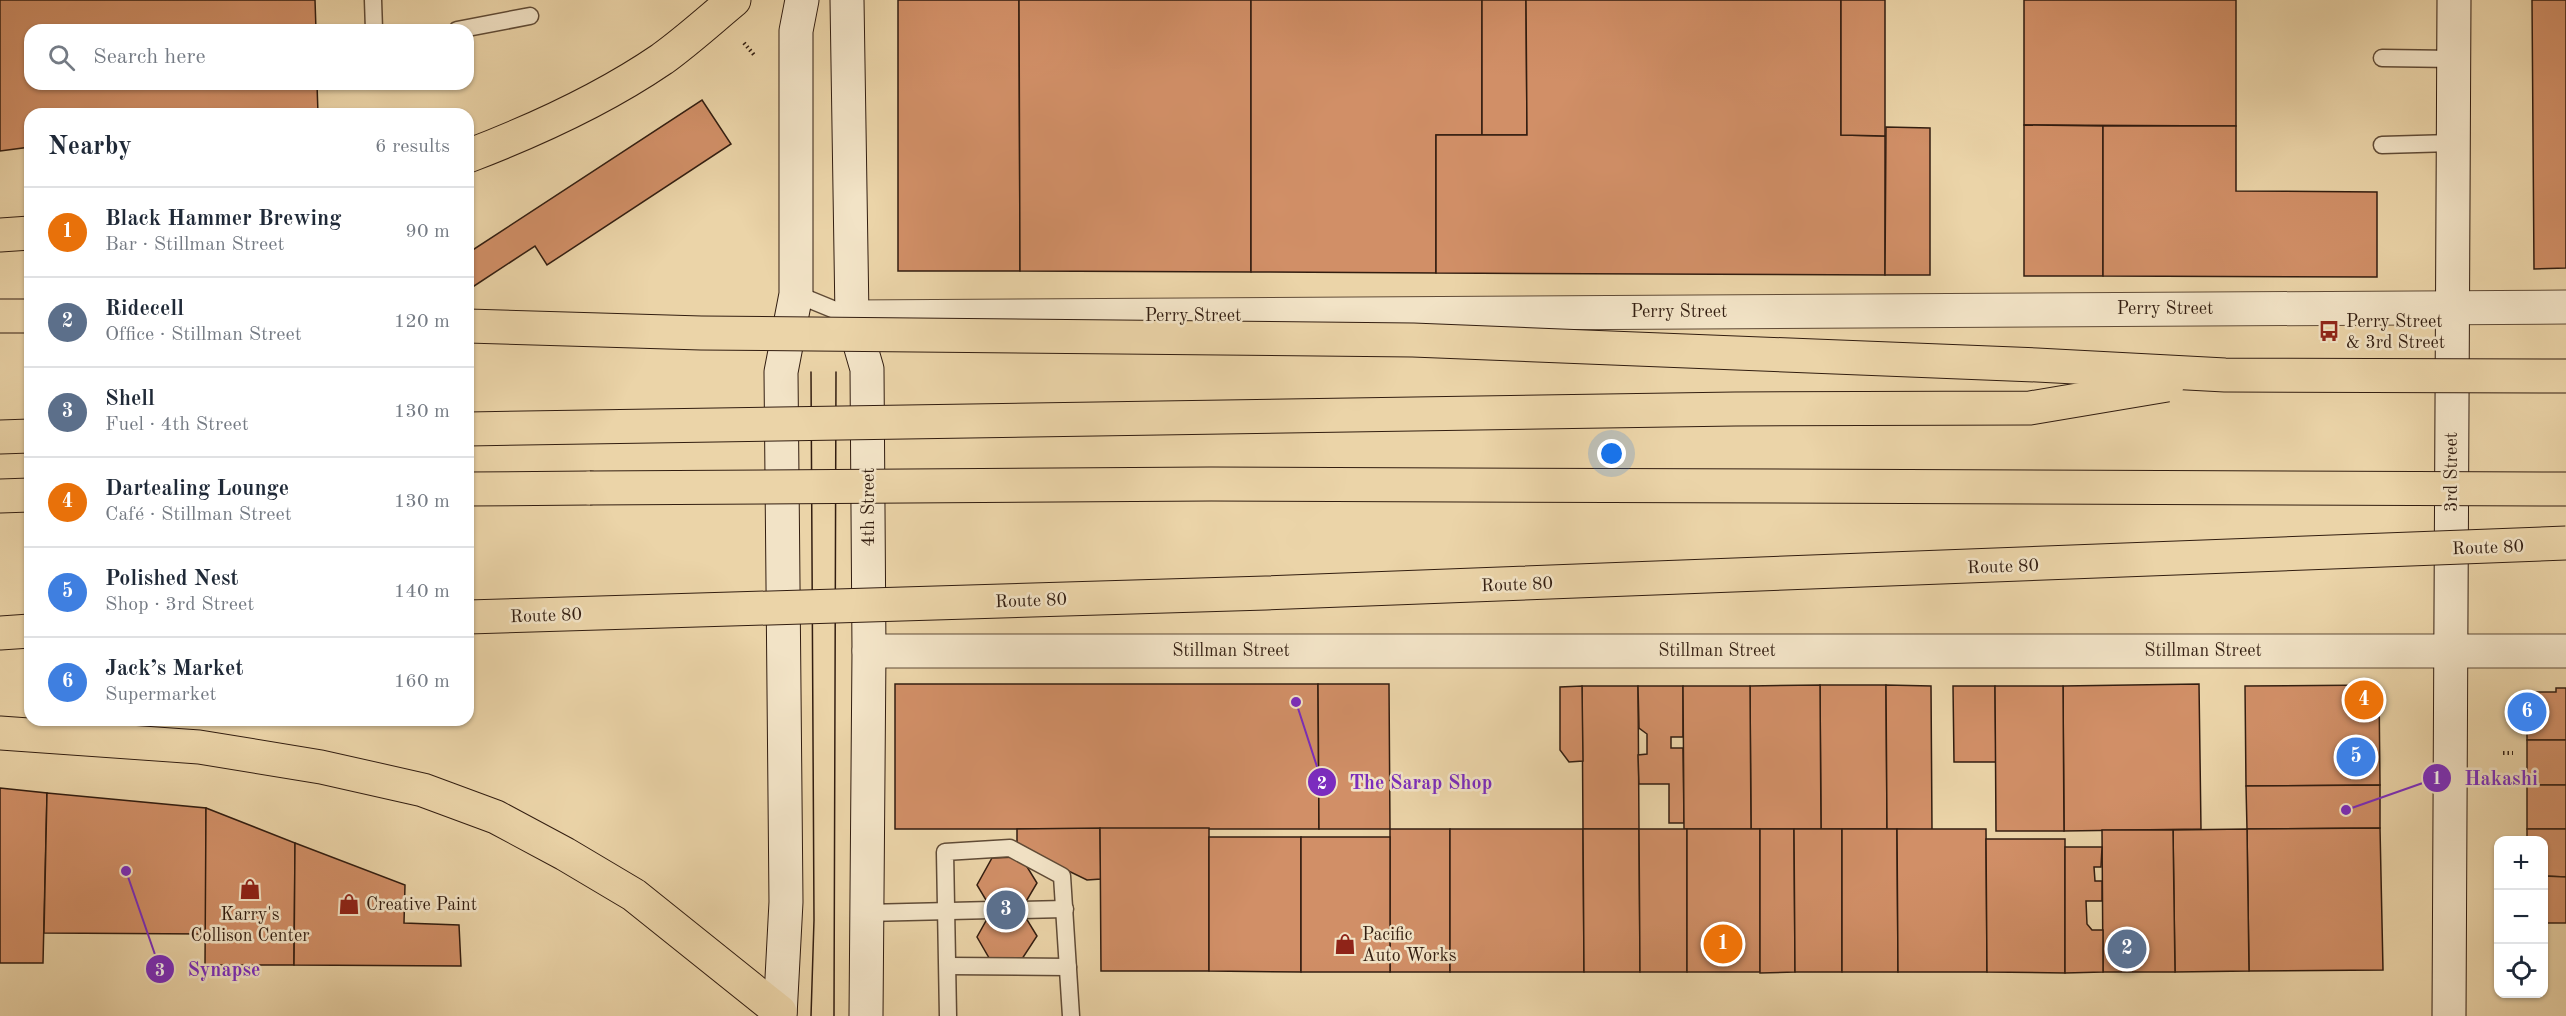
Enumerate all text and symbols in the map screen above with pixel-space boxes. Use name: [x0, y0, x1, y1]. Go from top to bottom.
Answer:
search box: [24, 24, 474, 90]
icon: search: [45, 41, 78, 74]
text: Search here: [93, 46, 206, 68]
text: Nearby: [48, 134, 132, 160]
text: 6 results: [375, 137, 450, 157]
text: Black Hammer Brewing: [105, 208, 342, 230]
text: 1: [62, 222, 73, 242]
text: 90 m: [405, 222, 450, 242]
text: Bar · Stillman Street: [105, 235, 284, 255]
text: Ridecell: [105, 298, 184, 320]
street label: Perry Street: [2117, 300, 2213, 318]
street label: Perry Street: [1631, 303, 1727, 321]
street label: Perry Street: [1145, 307, 1241, 325]
text: 2: [62, 312, 73, 332]
text: 120 m: [394, 312, 450, 332]
place label: Perry Street & 3rd Street: [2346, 313, 2445, 352]
bus stop icon: Perry Street & 3rd Street: [2317, 319, 2341, 343]
text: Office · Stillman Street: [105, 325, 302, 345]
text: Shell: [105, 388, 155, 410]
text: 3: [62, 402, 73, 422]
text: 130 m: [394, 402, 450, 422]
text: Fuel · 4th Street: [105, 415, 249, 435]
street label: 3rd Street: [2443, 432, 2461, 512]
your location: [1597, 439, 1626, 468]
street label: 4th Street: [860, 467, 878, 547]
text: Dartealing Lounge: [105, 478, 289, 500]
text: 4: [62, 492, 73, 512]
text: 130 m: [394, 492, 450, 512]
text: Café · Stillman Street: [105, 505, 292, 525]
street label: Route 80: [2452, 538, 2524, 558]
street label: Route 80: [1967, 557, 2039, 577]
text: Polished Nest: [105, 568, 239, 590]
street label: Route 80: [1481, 575, 1553, 595]
text: 5: [62, 582, 73, 602]
text: 140 m: [394, 582, 450, 602]
street label: Route 80: [995, 591, 1067, 611]
text: Shop · 3rd Street: [105, 595, 254, 615]
street label: Route 80: [510, 606, 582, 626]
street label: Stillman Street: [1172, 642, 1290, 660]
street label: Stillman Street: [1658, 642, 1776, 660]
street label: Stillman Street: [2144, 642, 2262, 660]
text: Jack’s Market: [105, 658, 243, 680]
text: 6: [62, 672, 73, 692]
text: 160 m: [394, 672, 450, 692]
pin: 4: [2344, 678, 2384, 722]
text: Supermarket: [105, 685, 216, 705]
pin: 6: [2508, 690, 2546, 734]
pin: 5: [2336, 734, 2376, 780]
callout: Hakashi: [2422, 759, 2550, 797]
callout: The Sarap Shop: [1307, 763, 1504, 801]
text: 1: [2432, 770, 2442, 788]
text: Hakashi: [2464, 770, 2538, 790]
text: The Sarap Shop: [1350, 774, 1493, 794]
text: 2: [1317, 775, 1327, 793]
map controls: [2494, 836, 2548, 998]
button: +: [2494, 836, 2548, 890]
shop icon: Karry's Collison Center: [238, 877, 262, 901]
pin: 3: [986, 888, 1026, 932]
button: −: [2494, 890, 2548, 944]
shop icon: Creative Paint: [337, 892, 361, 916]
place label: Creative Paint: [366, 896, 477, 914]
place label: Karry's Collison Center: [190, 906, 310, 945]
pin: 1: [1704, 922, 1742, 966]
place label: Pacific Auto Works: [1362, 926, 1457, 965]
pin: 2: [2108, 926, 2146, 972]
shop icon: Pacific Auto Works: [1333, 932, 1357, 956]
button: locate: [2494, 944, 2548, 998]
callout: Synapse: [145, 950, 273, 988]
text: Synapse: [187, 961, 261, 981]
text: 3: [155, 962, 165, 980]

